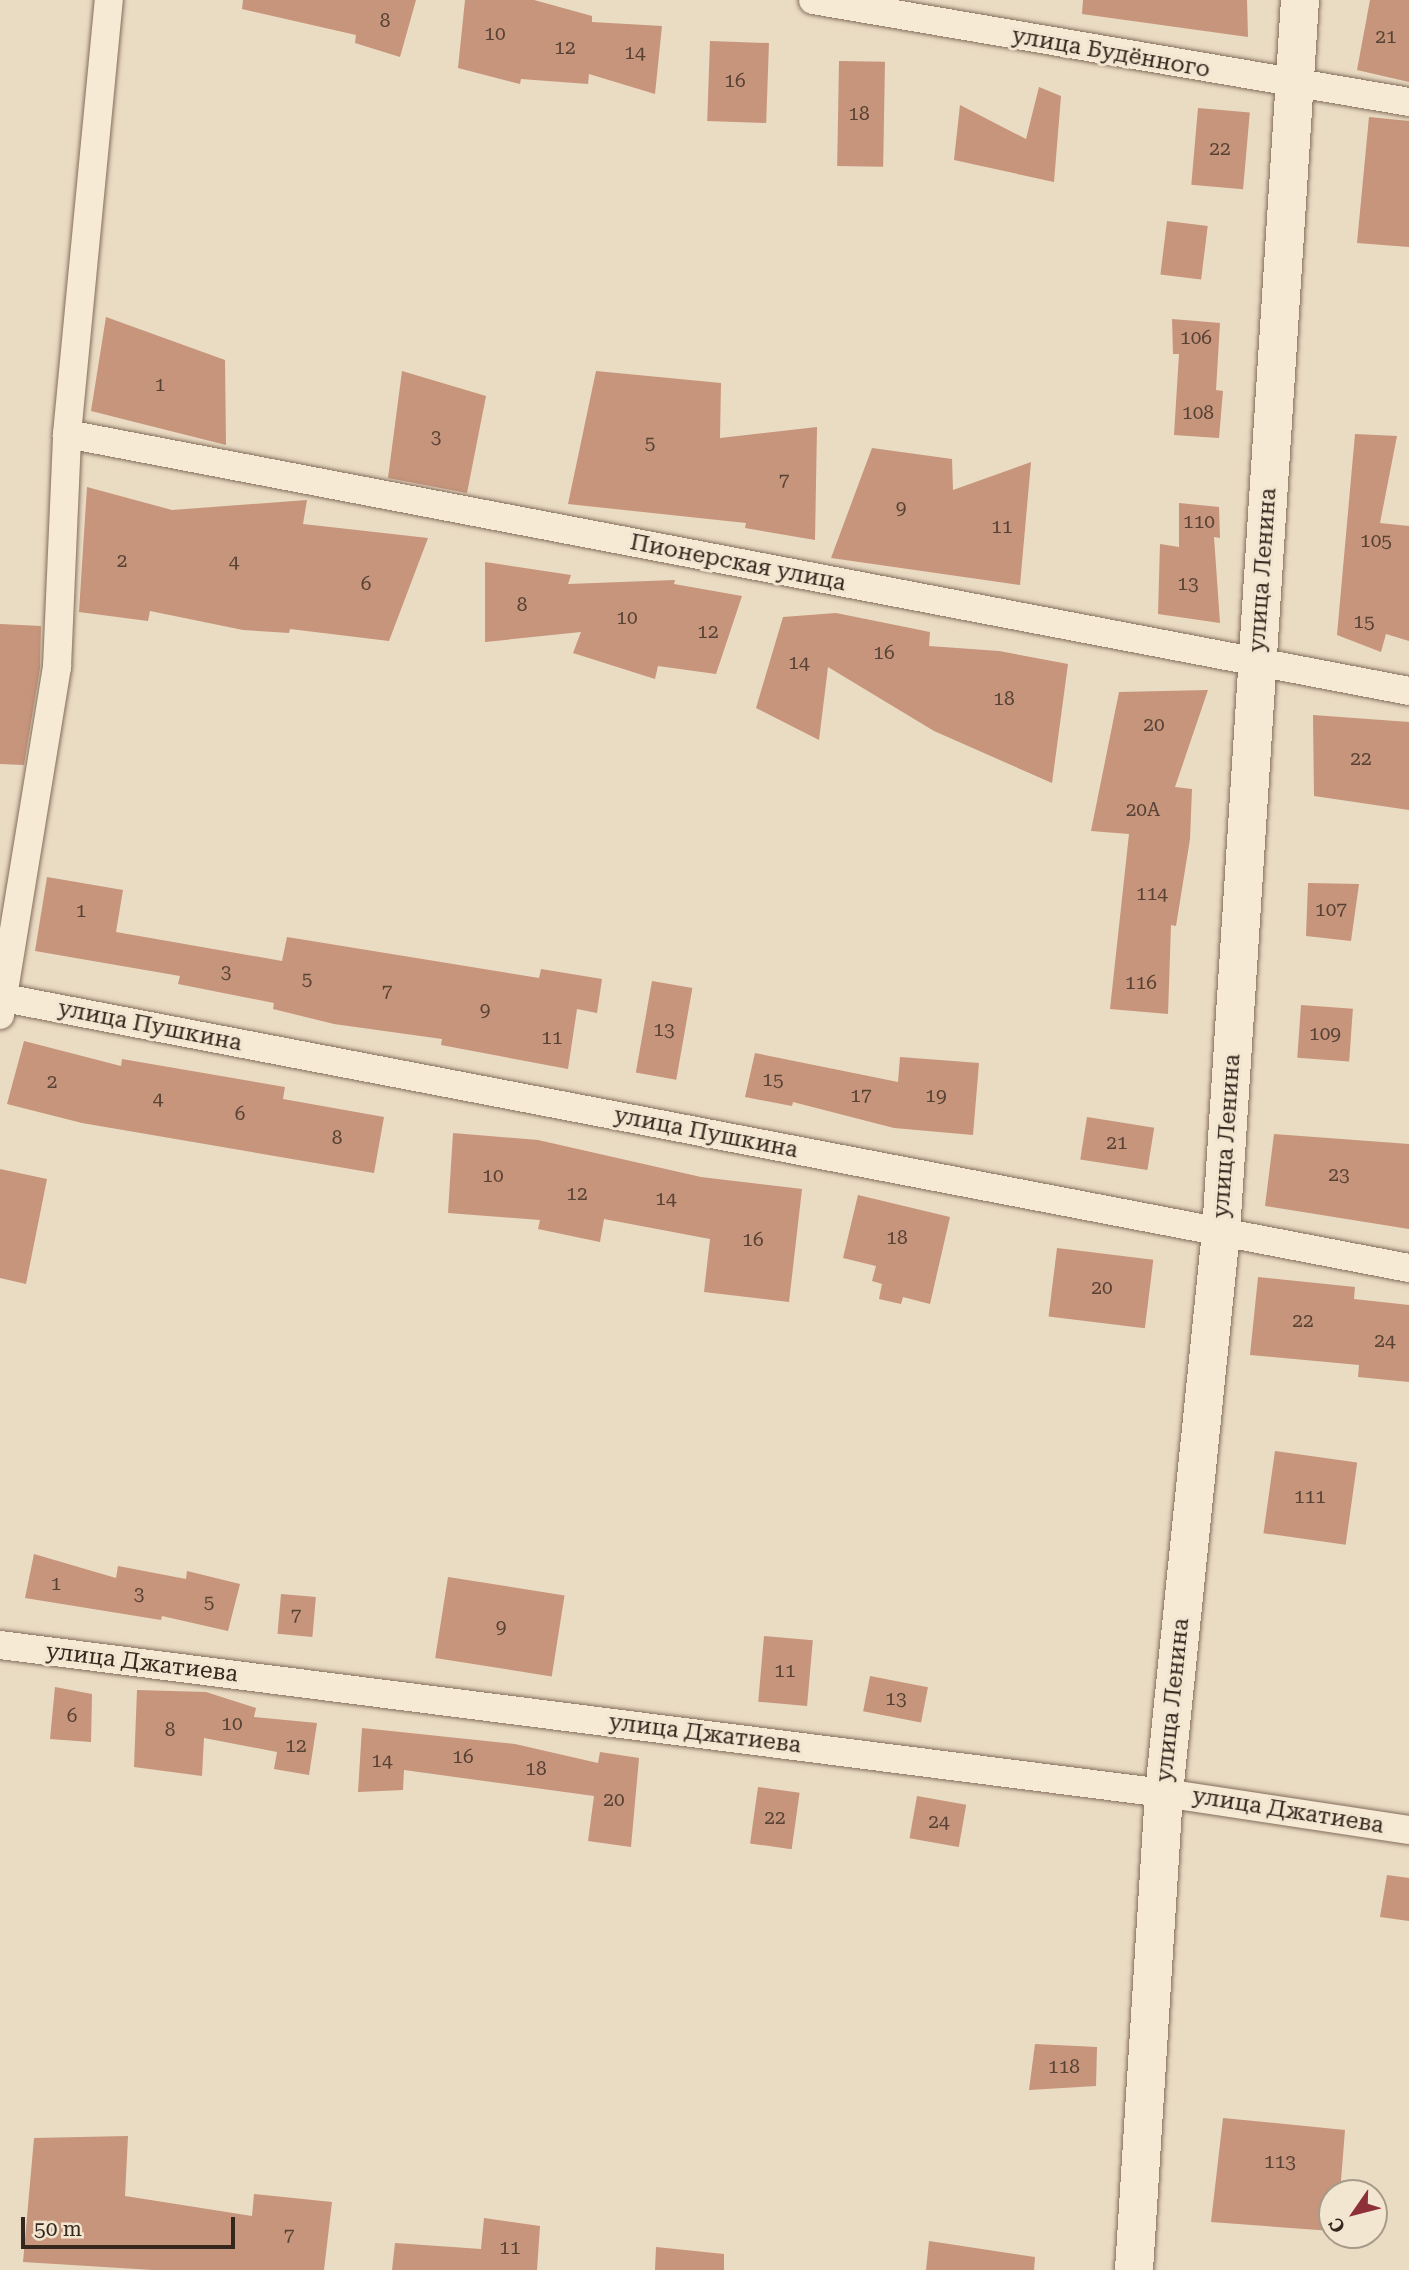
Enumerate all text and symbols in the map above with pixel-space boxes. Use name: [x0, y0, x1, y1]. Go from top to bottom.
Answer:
house number: 8: [380, 10, 390, 32]
street label: улица Будённого: [1010, 22, 1212, 84]
house number: 10: [484, 23, 506, 45]
house number: 21: [1375, 26, 1397, 48]
house number: 12: [554, 37, 576, 59]
house number: 14: [624, 42, 646, 64]
house number: 16: [724, 70, 746, 92]
house number: 18: [848, 103, 870, 125]
house number: 22: [1209, 138, 1231, 160]
house number: 106: [1180, 327, 1212, 349]
house number: 1: [155, 374, 165, 396]
house number: 108: [1182, 402, 1214, 424]
house number: 3: [431, 426, 441, 448]
house number: 5: [645, 432, 655, 454]
house number: 7: [779, 470, 789, 492]
street label: улица Ленина: [1244, 487, 1282, 653]
house number: 9: [896, 497, 906, 519]
house number: 110: [1183, 511, 1215, 533]
house number: 11: [991, 516, 1013, 538]
street label: Пионерская улица: [628, 529, 848, 597]
house number: 105: [1360, 530, 1392, 552]
house number: 2: [117, 550, 127, 572]
house number: 4: [229, 551, 239, 573]
house number: 6: [361, 573, 371, 595]
house number: 13: [1177, 573, 1199, 595]
house number: 8: [517, 594, 527, 616]
house number: 10: [616, 607, 638, 629]
house number: 15: [1353, 611, 1375, 633]
house number: 12: [697, 621, 719, 643]
house number: 16: [873, 642, 895, 664]
house number: 14: [788, 652, 810, 674]
house number: 18: [993, 688, 1015, 710]
house number: 20: [1143, 714, 1165, 736]
house number: 22: [1350, 748, 1372, 770]
house number: 20А: [1126, 799, 1160, 821]
house number: 114: [1136, 883, 1168, 905]
house number: 107: [1315, 899, 1347, 921]
house number: 1: [76, 900, 86, 922]
house number: 3: [221, 961, 231, 983]
house number: 5: [302, 968, 312, 990]
house number: 116: [1125, 972, 1157, 994]
house number: 7: [382, 981, 392, 1003]
street label: улица Пушкина: [56, 995, 244, 1057]
house number: 9: [480, 999, 490, 1021]
house number: 13: [653, 1019, 675, 1041]
house number: 109: [1309, 1023, 1341, 1045]
house number: 11: [541, 1027, 563, 1049]
street label: улица Ленина: [1208, 1053, 1246, 1219]
house number: 15: [762, 1069, 784, 1091]
house number: 2: [47, 1071, 57, 1093]
house number: 17: [850, 1085, 872, 1107]
house number: 19: [925, 1085, 947, 1107]
house number: 4: [153, 1088, 163, 1110]
street label: улица Пушкина: [612, 1102, 800, 1164]
house number: 6: [235, 1103, 245, 1125]
house number: 8: [332, 1127, 342, 1149]
house number: 21: [1106, 1132, 1128, 1154]
house number: 23: [1328, 1164, 1350, 1186]
house number: 10: [482, 1165, 504, 1187]
house number: 12: [566, 1183, 588, 1205]
house number: 14: [655, 1188, 677, 1210]
house number: 18: [886, 1227, 908, 1249]
house number: 16: [742, 1229, 764, 1251]
house number: 20: [1091, 1277, 1113, 1299]
house number: 22: [1292, 1310, 1314, 1332]
house number: 24: [1374, 1330, 1396, 1352]
house number: 111: [1294, 1486, 1326, 1508]
house number: 1: [51, 1573, 61, 1595]
house number: 3: [134, 1583, 144, 1605]
house number: 5: [204, 1591, 214, 1613]
house number: 7: [291, 1605, 301, 1627]
house number: 9: [496, 1616, 506, 1638]
street label: улица Ленина: [1151, 1617, 1195, 1783]
street label: улица Джатиева: [44, 1638, 240, 1688]
house number: 11: [774, 1660, 796, 1682]
house number: 13: [885, 1688, 907, 1710]
house number: 6: [67, 1705, 77, 1727]
street label: улица Джатиева: [607, 1709, 803, 1759]
house number: 10: [221, 1713, 243, 1735]
house number: 8: [165, 1719, 175, 1741]
house number: 12: [285, 1735, 307, 1757]
house number: 16: [452, 1746, 474, 1768]
house number: 14: [371, 1750, 393, 1772]
house number: 18: [525, 1758, 547, 1780]
street label: улица Джатиева: [1190, 1782, 1386, 1840]
house number: 20: [603, 1789, 625, 1811]
house number: 22: [764, 1807, 786, 1829]
house number: 24: [928, 1811, 950, 1833]
house number: 118: [1048, 2056, 1080, 2078]
house number: 113: [1264, 2151, 1296, 2173]
north arrow: [1318, 2179, 1388, 2249]
scale bar: [24, 2204, 238, 2248]
text: С: [1324, 2213, 1350, 2237]
text: 50 m: [34, 2217, 82, 2241]
house number: 7: [284, 2225, 294, 2247]
house number: 11: [499, 2237, 521, 2259]

